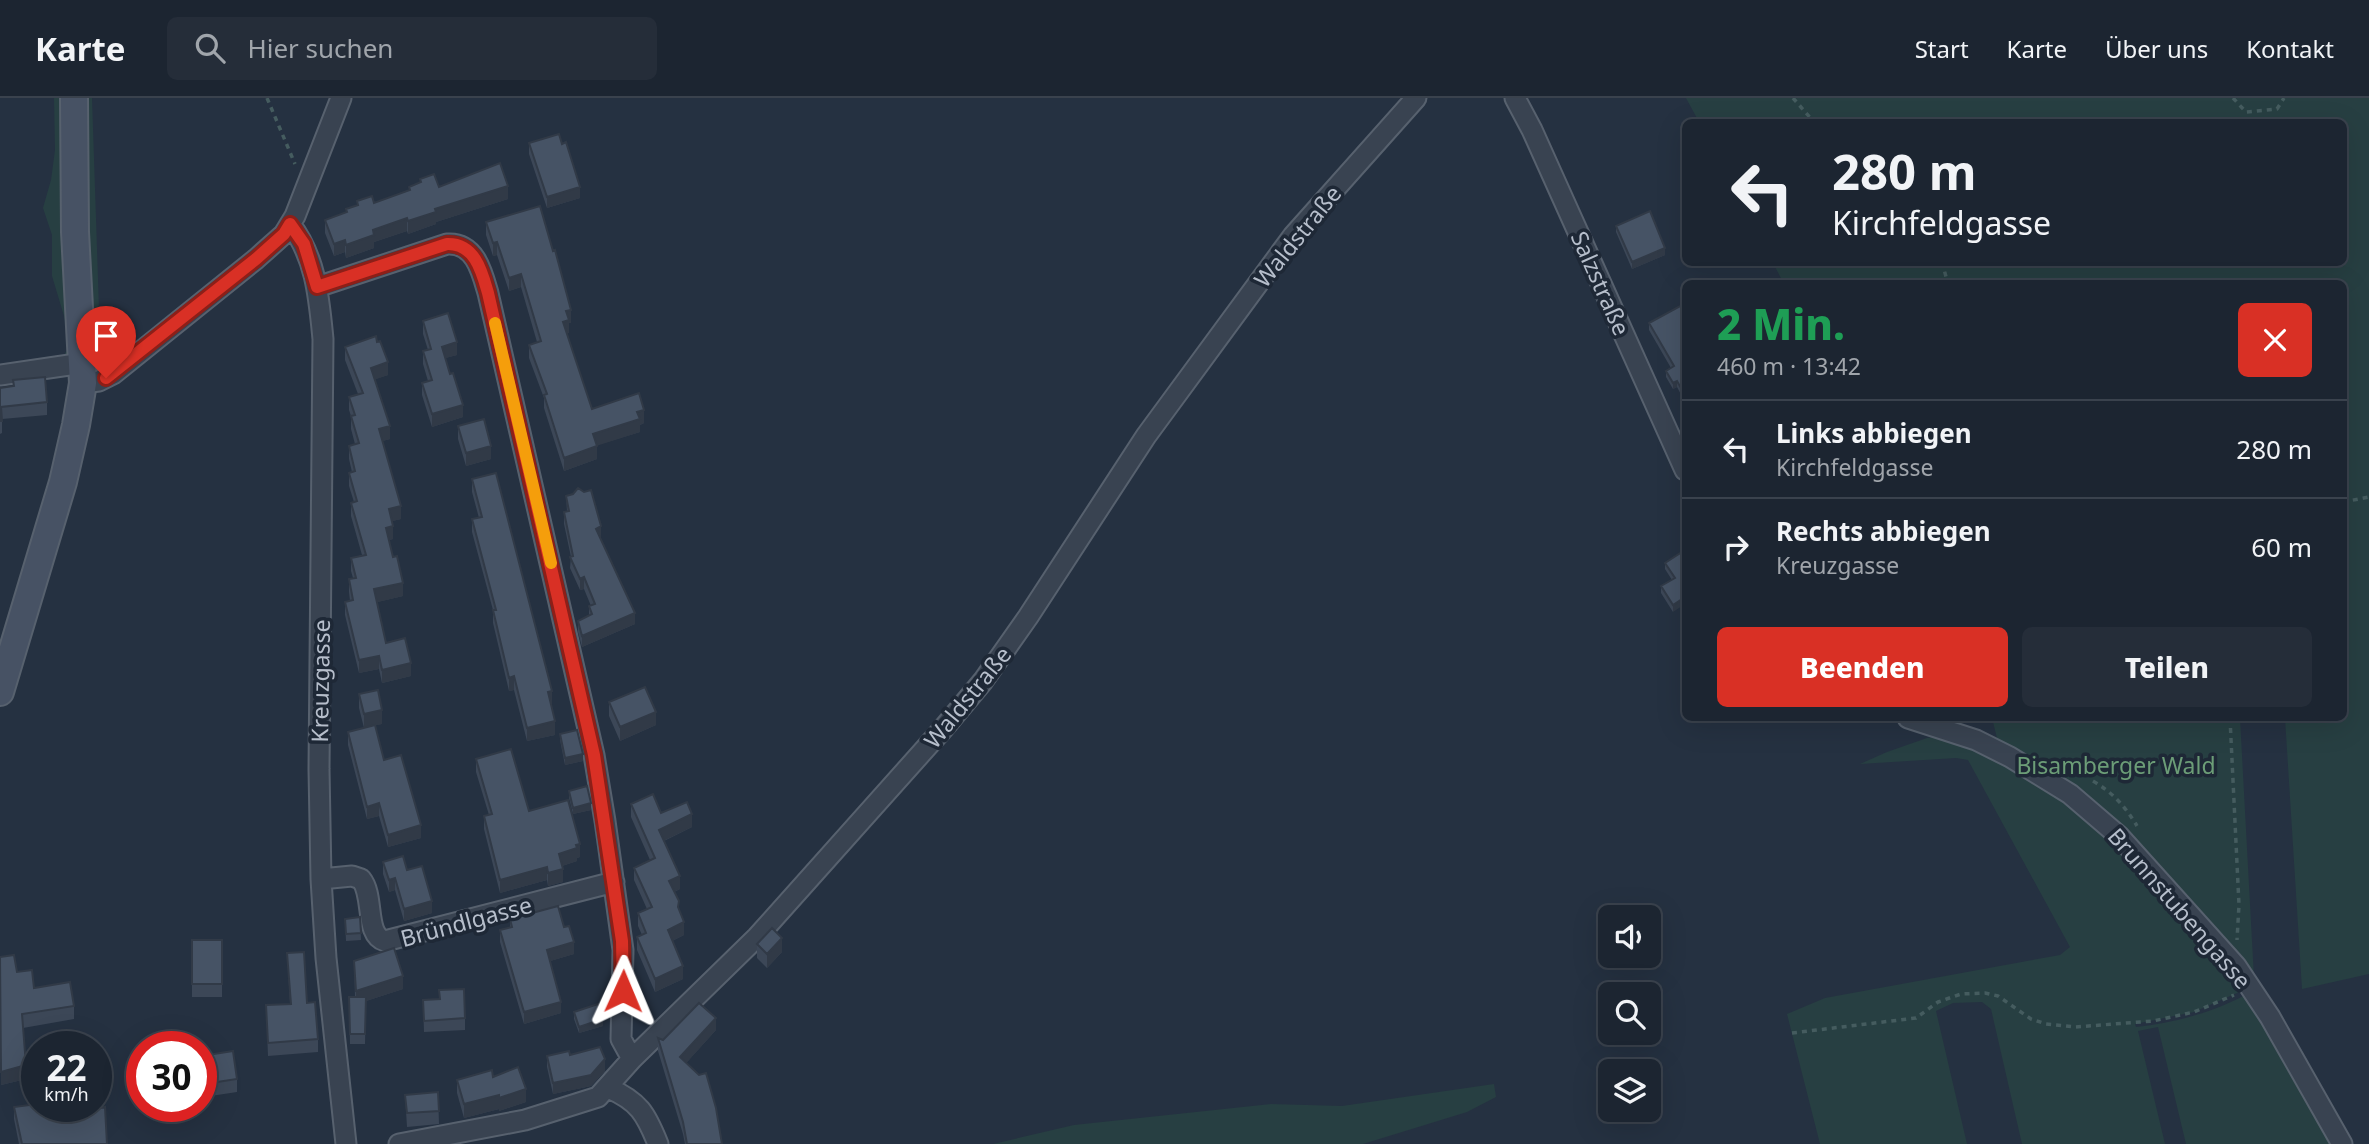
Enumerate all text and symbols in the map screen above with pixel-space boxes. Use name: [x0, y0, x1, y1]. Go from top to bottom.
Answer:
search box: [167, 17, 657, 80]
text: Karte: [35, 26, 125, 71]
icon: search: [191, 29, 229, 67]
text: Hier suchen: [247, 30, 393, 66]
text: Start: [1915, 32, 1969, 65]
text: Karte: [2007, 32, 2067, 65]
text: Über uns: [2105, 32, 2208, 65]
text: Kontakt: [2246, 32, 2334, 65]
text: 280 m: [1832, 138, 1977, 204]
icon: left: [1717, 147, 1808, 238]
street label: Waldstraße: [1246, 178, 1348, 294]
text: Kirchfeldgasse: [1832, 201, 2051, 244]
street label: Salzstraße: [1564, 226, 1638, 340]
text: 2 Min.: [1717, 295, 1845, 352]
button: close: [2238, 303, 2312, 377]
pin: [76, 306, 136, 378]
icon: arrive: [87, 317, 125, 355]
text: 460 m · 13:42: [1717, 350, 1861, 382]
text: Links abbiegen: [1776, 415, 1972, 451]
icon: left: [1717, 430, 1755, 468]
text: 280 m: [2236, 431, 2312, 467]
text: Kirchfeldgasse: [1776, 451, 1933, 483]
text: Rechts abbiegen: [1776, 513, 1991, 549]
icon: right: [1717, 528, 1755, 566]
text: 60 m: [2251, 529, 2312, 565]
text: Kreuzgasse: [1776, 549, 1899, 581]
street label: Kreuzgasse: [303, 619, 337, 743]
button: Beenden: [1717, 627, 2008, 707]
button: Teilen: [2022, 627, 2312, 707]
street label: Waldstraße: [916, 639, 1018, 755]
park label: Bisamberger Wald: [2016, 749, 2216, 781]
street label: Brunnstubengasse: [2101, 821, 2259, 995]
street label: Bründlgasse: [397, 888, 535, 954]
map controls: [1598, 905, 1661, 1122]
button: sound: [1598, 905, 1661, 968]
position arrow: [586, 954, 660, 1028]
button: search: [1598, 982, 1661, 1045]
speed limit sign: 30: [126, 1031, 217, 1122]
text: 22: [46, 1044, 87, 1091]
button: layers: [1598, 1059, 1661, 1122]
text: km/h: [44, 1082, 89, 1106]

